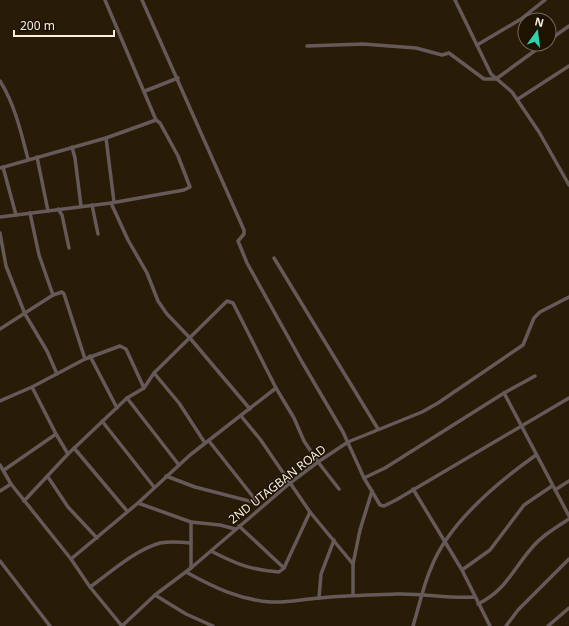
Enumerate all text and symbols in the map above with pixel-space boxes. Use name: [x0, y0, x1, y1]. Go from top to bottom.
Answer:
scale bar: [14, 12, 114, 38]
north arrow: [517, 12, 557, 52]
text: N: [533, 13, 546, 30]
text: 200 m: [20, 17, 55, 34]
street label: 2ND UTAGBAN ROAD: [225, 440, 329, 527]

